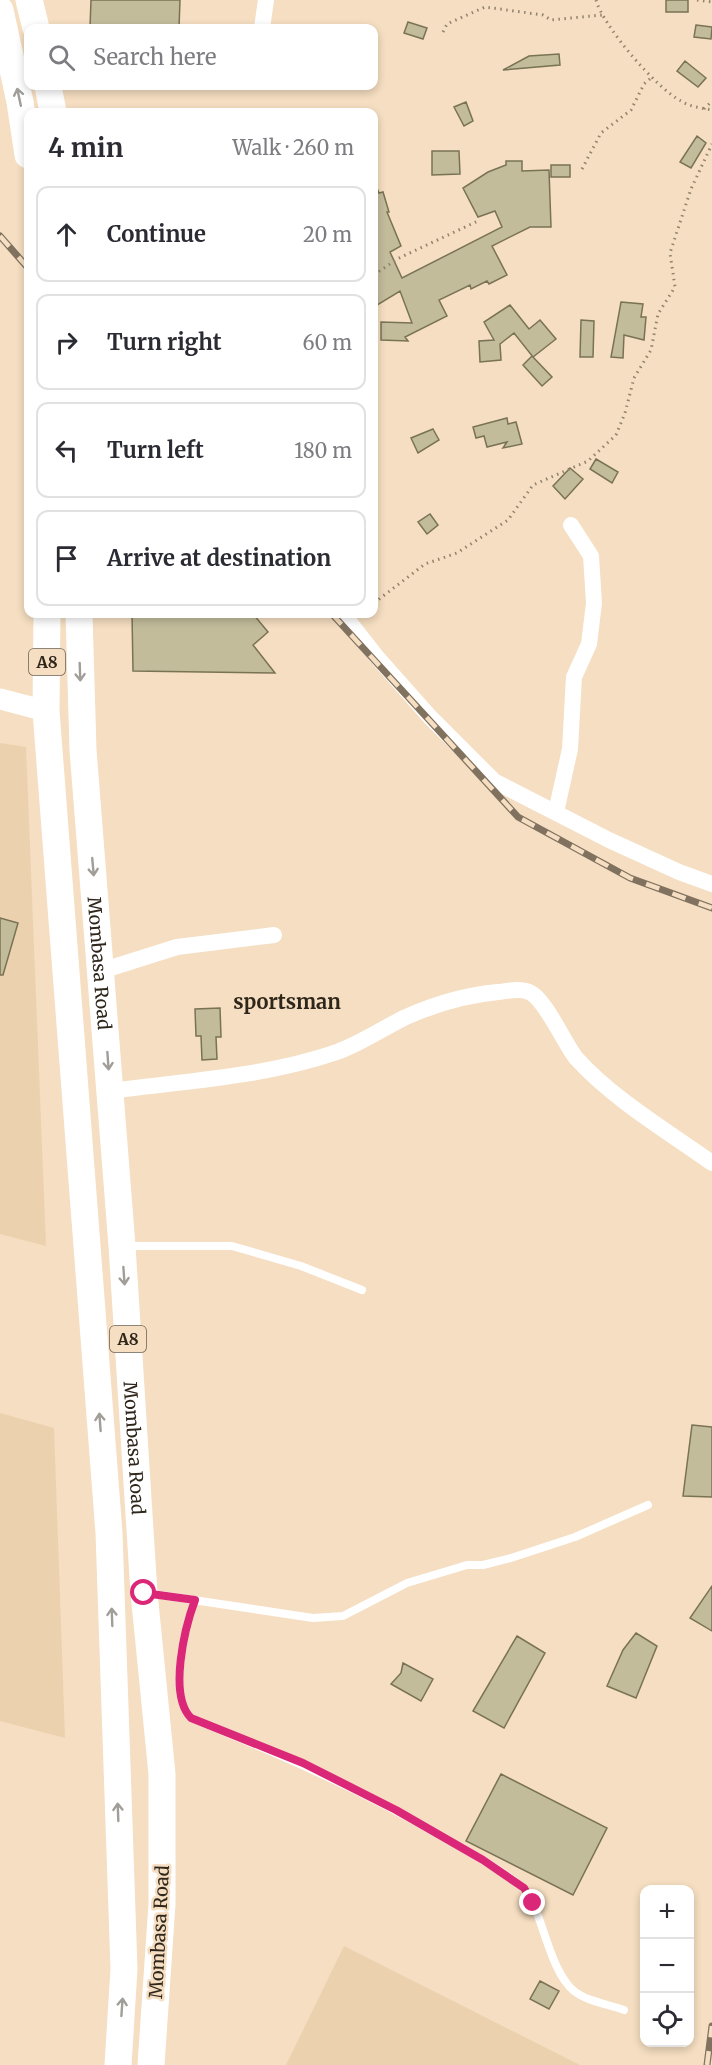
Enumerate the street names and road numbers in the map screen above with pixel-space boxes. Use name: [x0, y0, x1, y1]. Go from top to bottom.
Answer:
road number: A8: [29, 649, 65, 675]
street label: Mombasa Road: [83, 896, 116, 1031]
road number: A8: [110, 1326, 146, 1352]
street label: Mombasa Road: [119, 1381, 151, 1515]
street label: Mombasa Road: [144, 1865, 174, 1999]

